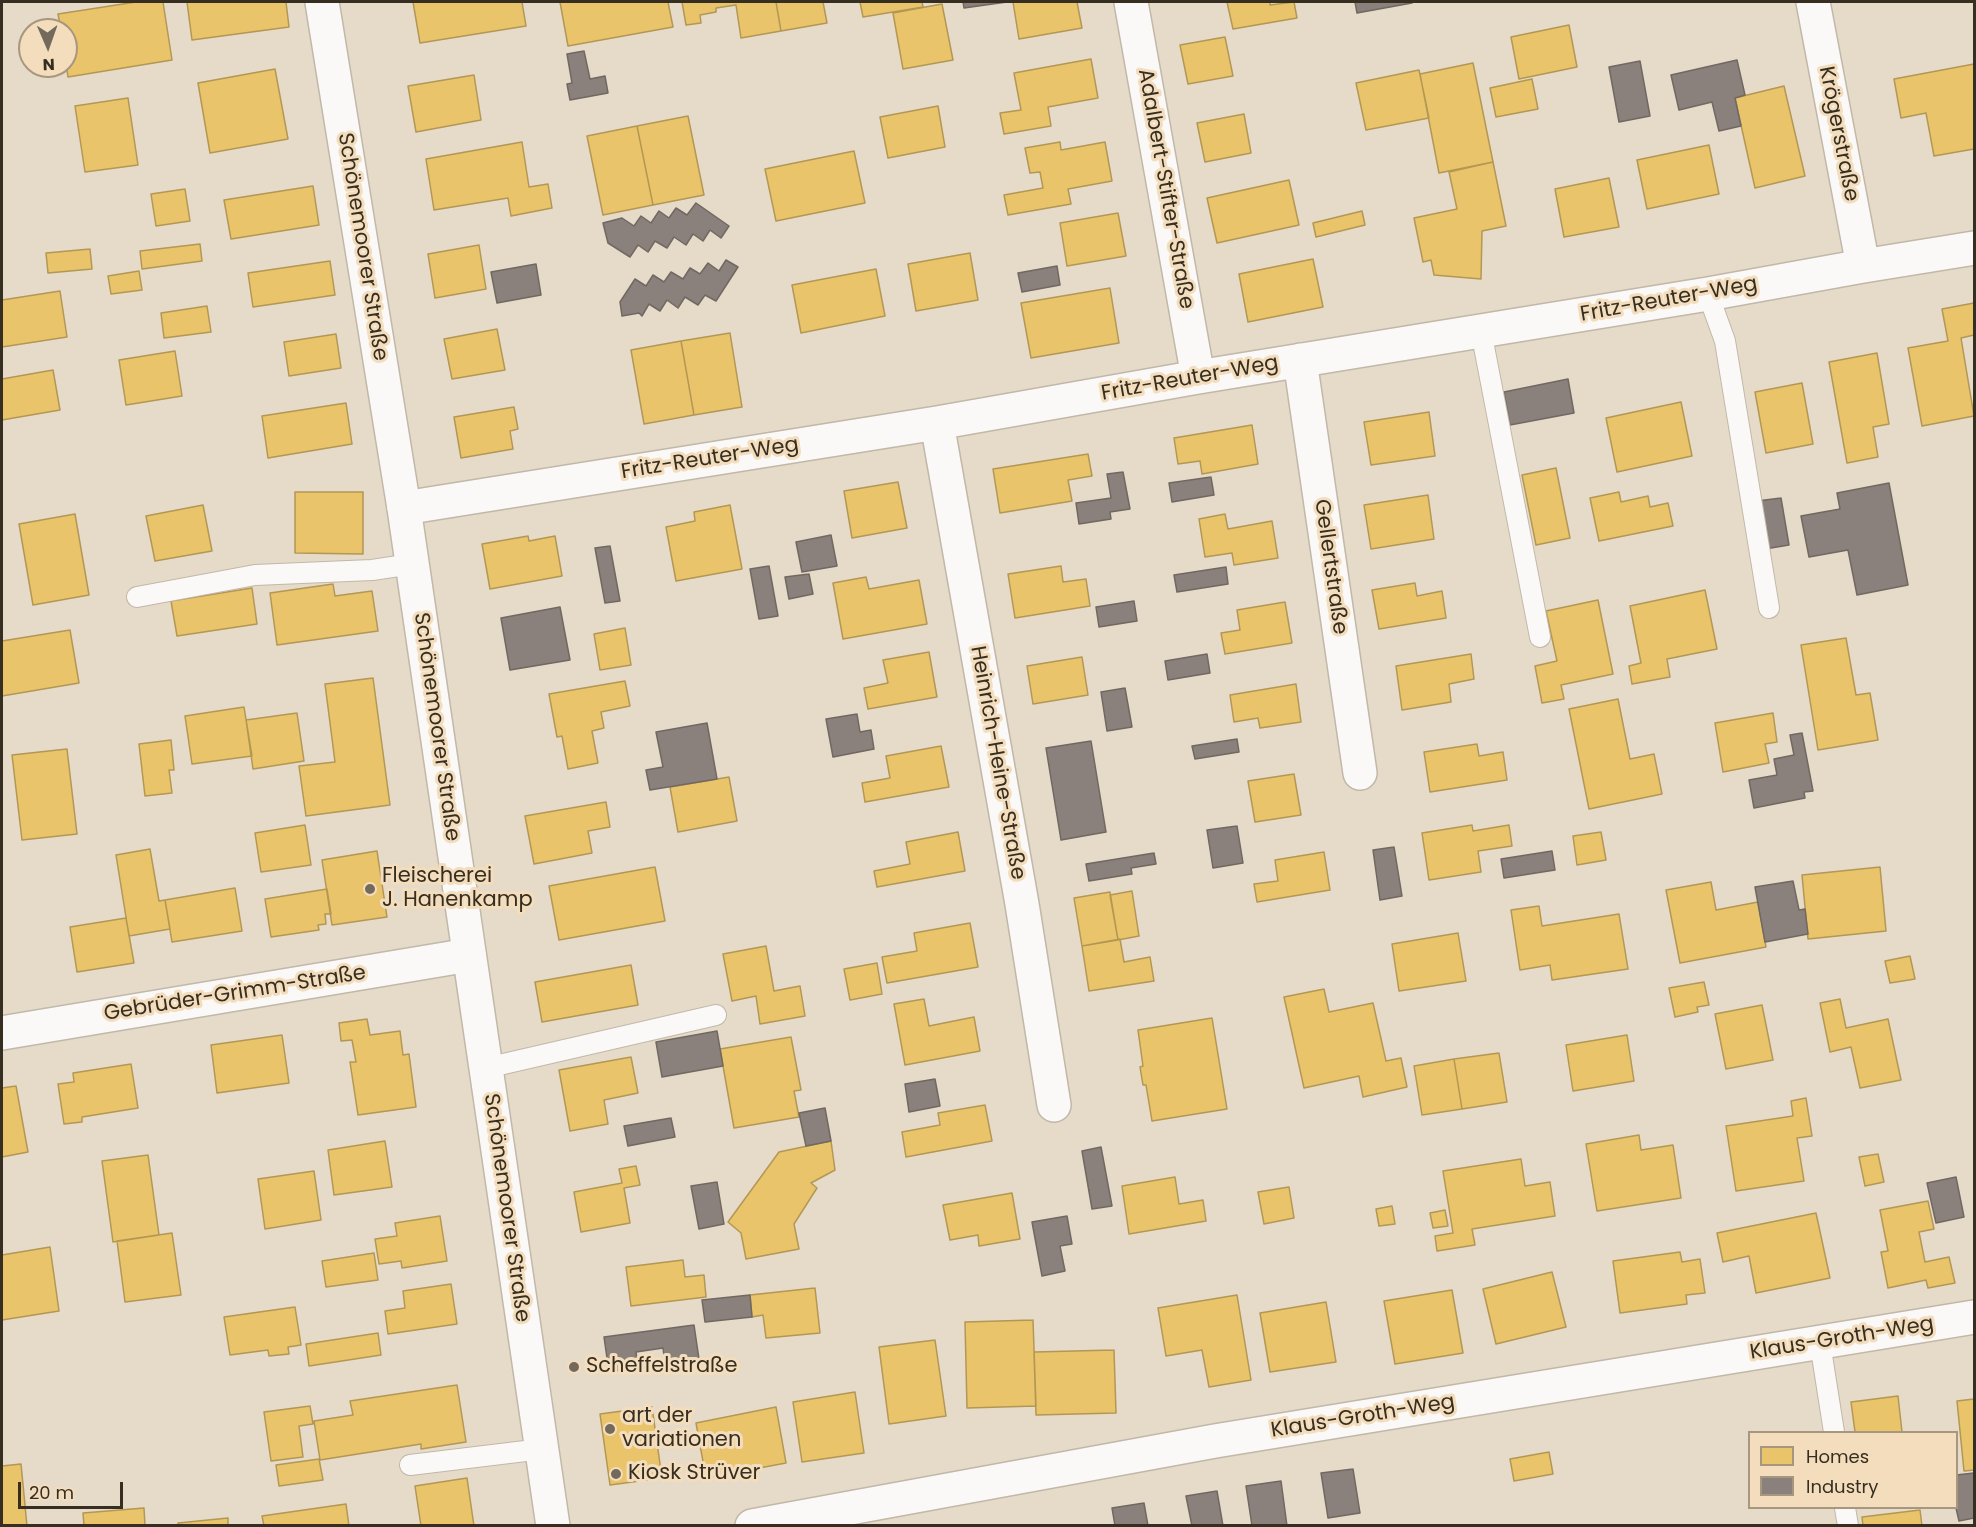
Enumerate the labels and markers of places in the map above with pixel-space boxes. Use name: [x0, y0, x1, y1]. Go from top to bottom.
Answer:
place label: Fleischerei J. Hanenkamp: [382, 864, 533, 914]
marker: Fleischerei J. Hanenkamp: [363, 882, 377, 896]
place label: Scheffelstraße: [586, 1354, 737, 1380]
marker: Scheffelstraße: [567, 1360, 581, 1374]
place label: art der variationen: [622, 1404, 741, 1454]
marker: art der variationen: [603, 1422, 617, 1436]
place label: Kiosk Strüver: [628, 1461, 760, 1487]
marker: Kiosk Strüver: [609, 1467, 623, 1481]

